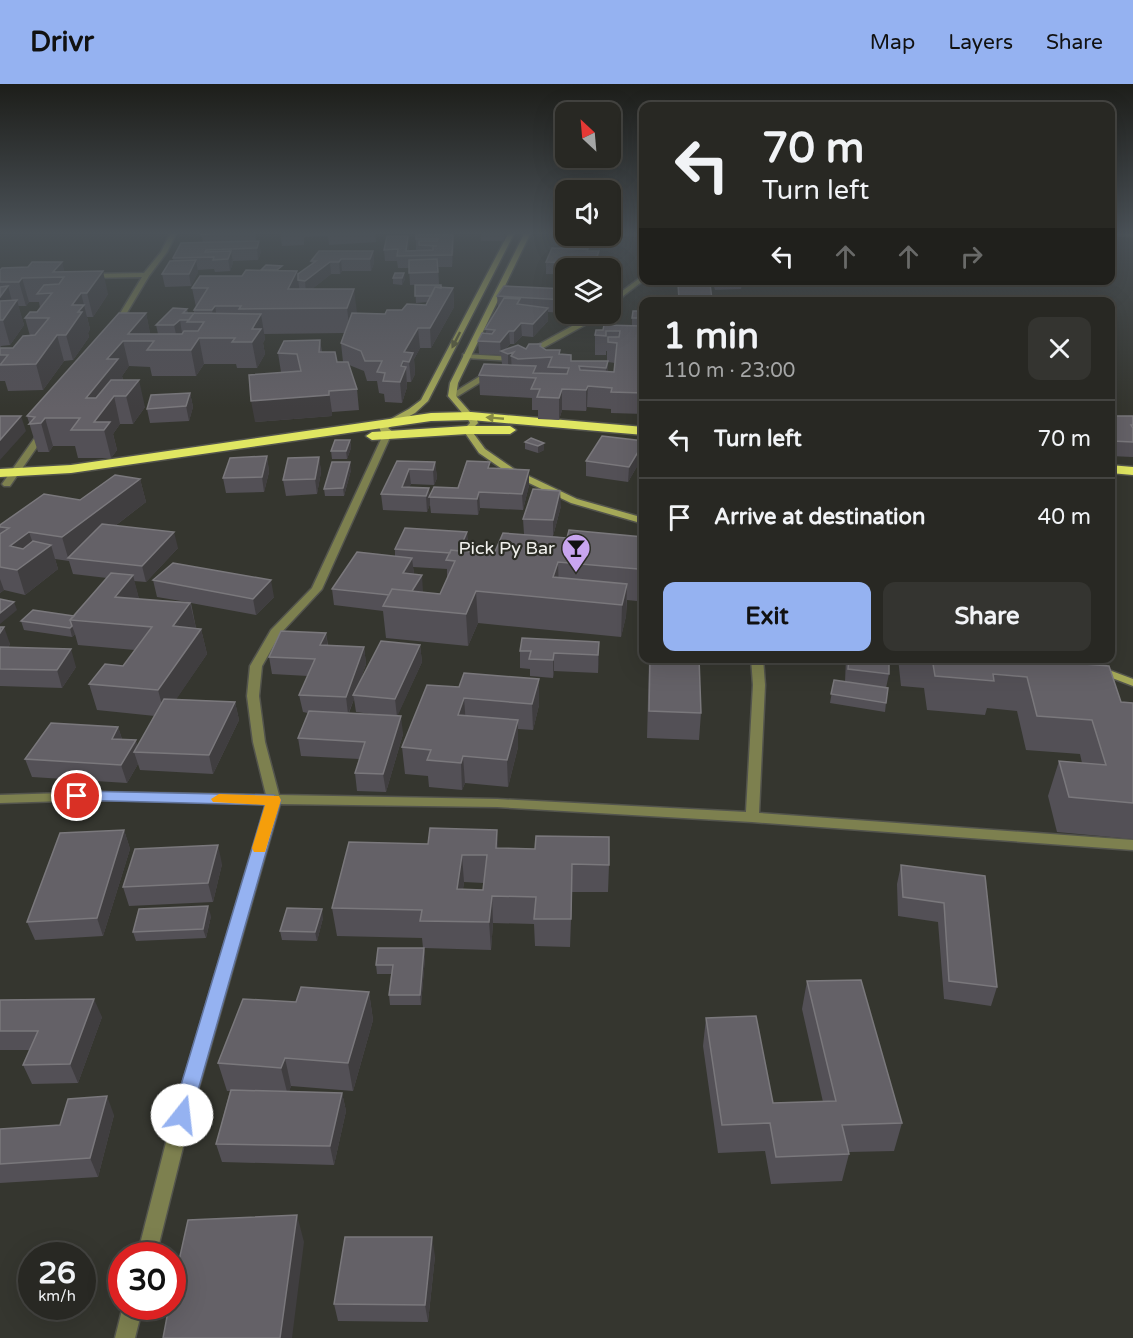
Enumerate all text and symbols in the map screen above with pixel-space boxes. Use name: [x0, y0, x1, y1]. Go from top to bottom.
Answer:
text: Drivr: [30, 25, 94, 59]
text: Map: [870, 30, 915, 55]
text: Layers: [948, 30, 1013, 55]
text: Share: [1046, 30, 1103, 55]
north arrow: [555, 102, 621, 168]
map controls: [555, 102, 621, 324]
text: 70 m: [762, 123, 864, 174]
icon: left: [663, 126, 741, 204]
text: Turn left: [762, 174, 869, 207]
button: sound: [555, 180, 621, 246]
icon: left: [766, 240, 799, 273]
icon: ahead: [829, 240, 862, 273]
icon: ahead: [892, 240, 925, 273]
icon: right: [955, 240, 988, 273]
button: layers: [555, 258, 621, 324]
text: 1 min: [663, 315, 759, 358]
button: close: [1028, 317, 1091, 380]
one-way arrow: [452, 331, 462, 349]
text: 110 m · 23:00: [663, 359, 795, 383]
one-way arrow: [486, 413, 505, 423]
icon: left: [663, 423, 696, 456]
text: Turn left: [714, 426, 802, 452]
text: 70 m: [1037, 426, 1091, 452]
icon: arrive: [663, 501, 696, 534]
text: Arrive at destination: [714, 504, 925, 530]
text: 40 m: [1037, 504, 1091, 530]
bar icon: Pick Py Bar: [560, 532, 592, 574]
place label: Pick Py Bar: [459, 537, 555, 559]
button: Exit: [663, 582, 871, 651]
button: Share: [883, 582, 1091, 651]
pin: [51, 770, 102, 821]
icon: arrive: [60, 779, 93, 812]
position arrow: [150, 1083, 214, 1147]
speed limit sign: 30: [108, 1242, 186, 1320]
text: 26: [38, 1255, 76, 1292]
text: km/h: [38, 1287, 76, 1305]

